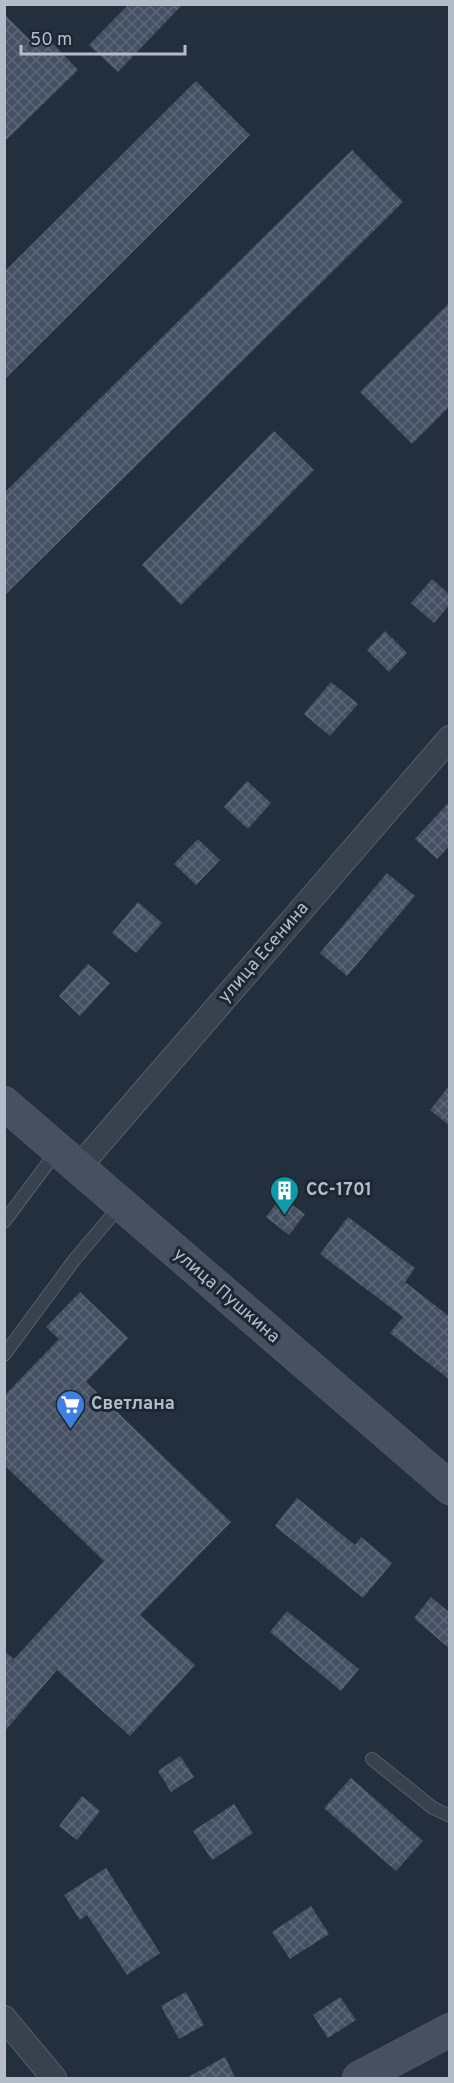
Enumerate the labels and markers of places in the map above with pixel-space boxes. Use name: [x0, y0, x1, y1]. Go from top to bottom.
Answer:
building icon: СС-1701: [269, 1174, 301, 1216]
place label: СС-1701: [306, 1179, 372, 1202]
supermarket icon: Светлана: [54, 1388, 86, 1430]
place label: Светлана: [91, 1393, 175, 1416]

